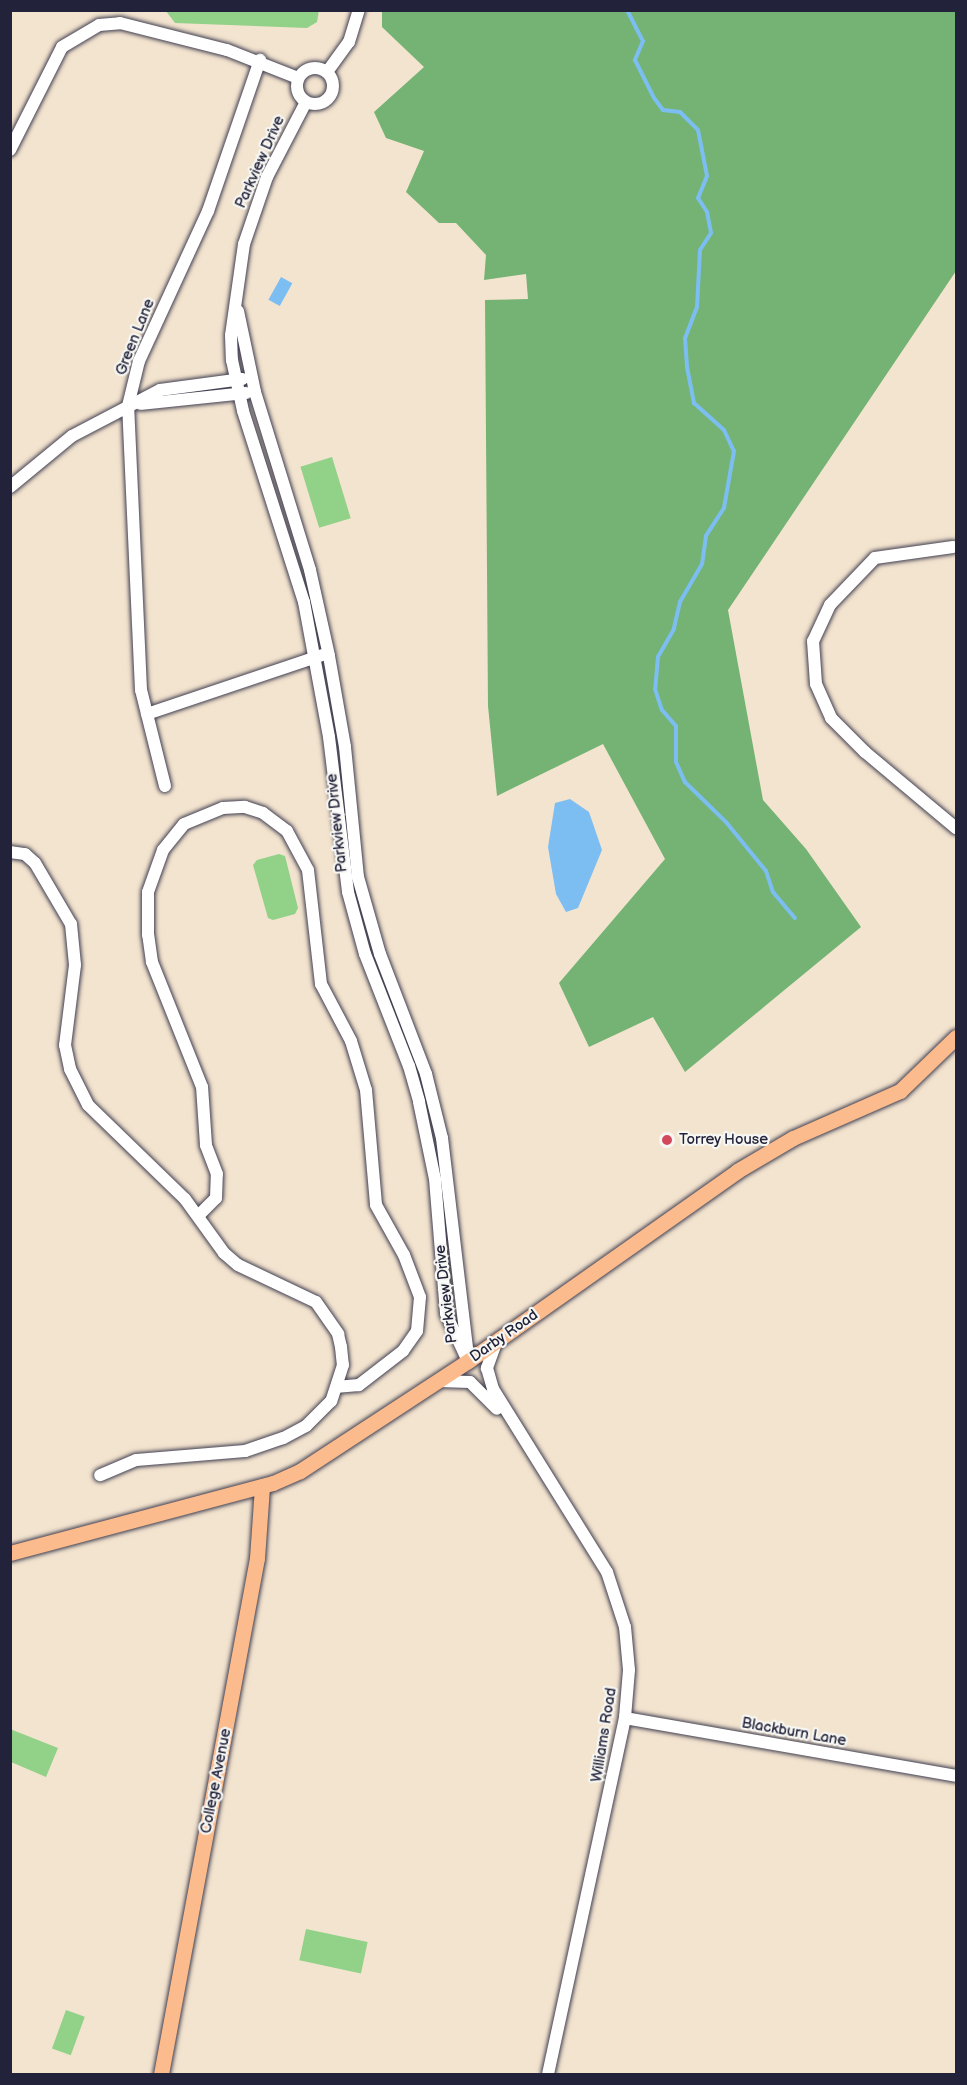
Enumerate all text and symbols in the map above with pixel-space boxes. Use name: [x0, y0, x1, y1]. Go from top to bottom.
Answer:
street label: Parkview Drive: [232, 113, 288, 211]
street label: Green Lane: [112, 296, 158, 378]
street label: Parkview Drive: [323, 773, 351, 873]
place label: Torrey House: [679, 1131, 769, 1149]
marker: Torrey House: [660, 1133, 674, 1147]
street label: Parkview Drive: [431, 1244, 461, 1344]
street label: Darby Road: [466, 1306, 542, 1366]
street label: Williams Road: [588, 1687, 620, 1783]
street label: Blackburn Lane: [740, 1714, 848, 1750]
street label: College Avenue: [197, 1727, 235, 1835]

